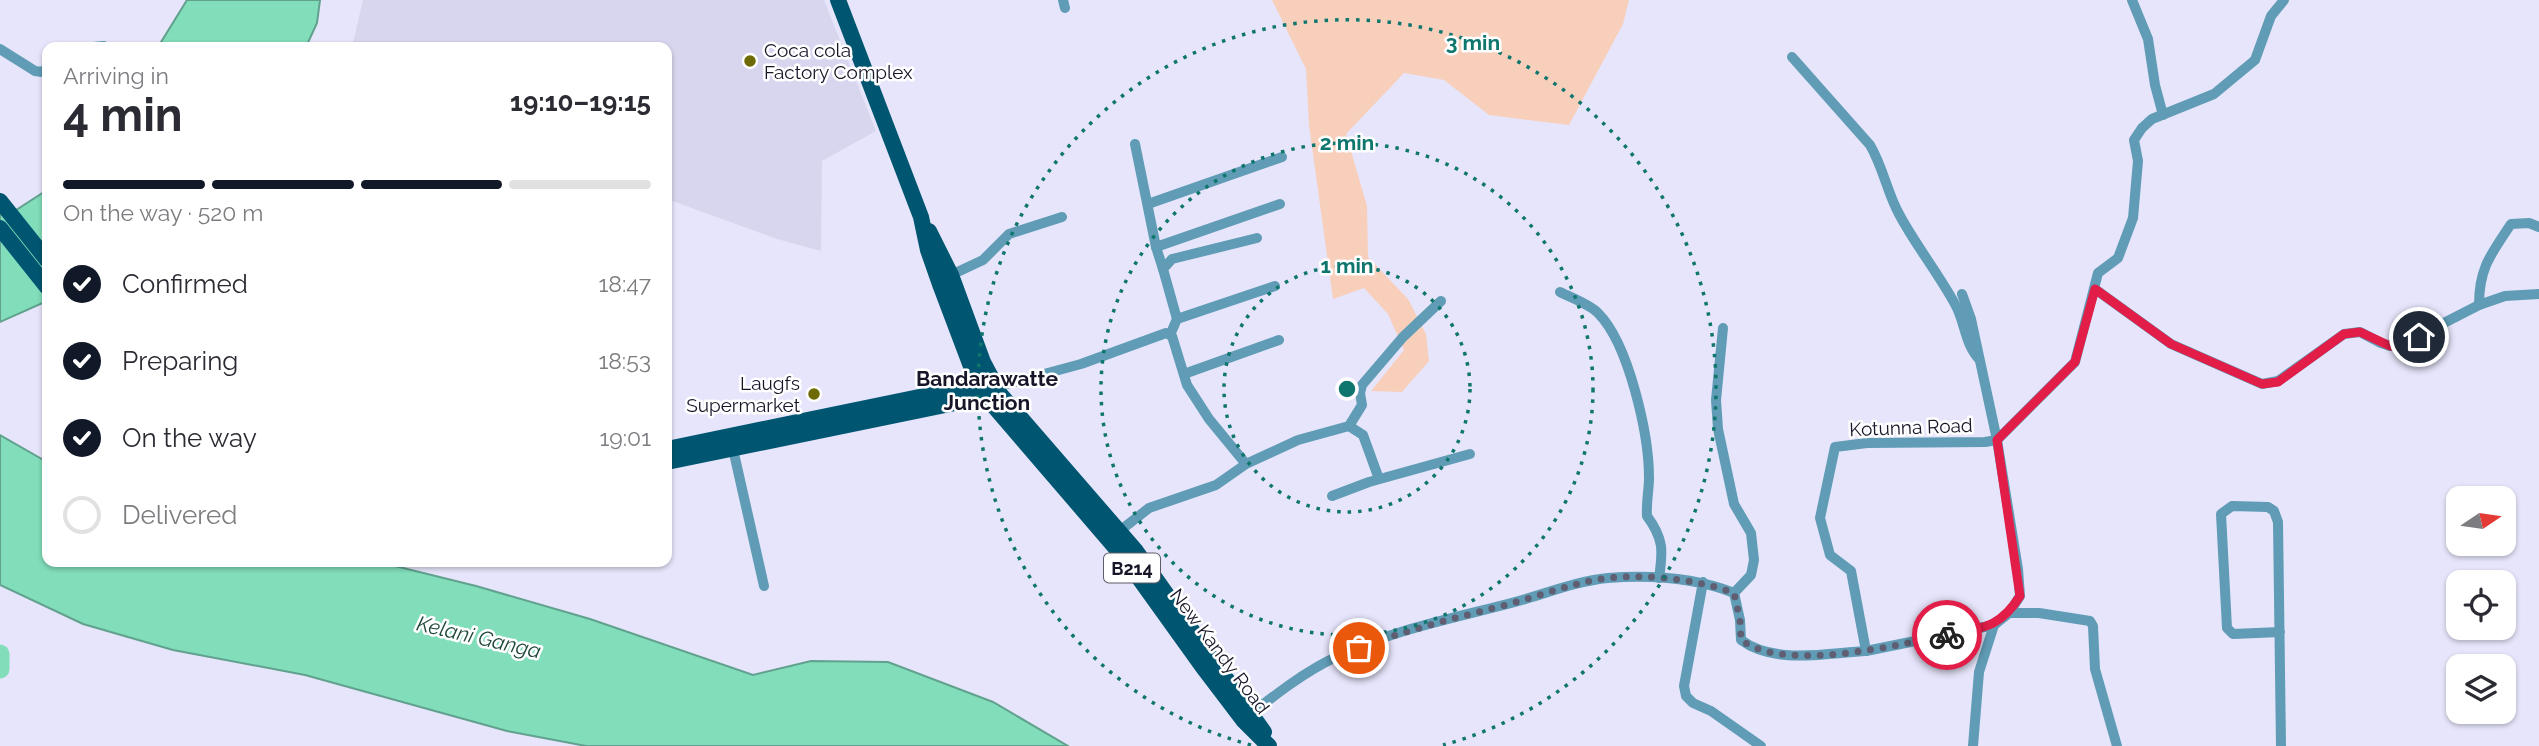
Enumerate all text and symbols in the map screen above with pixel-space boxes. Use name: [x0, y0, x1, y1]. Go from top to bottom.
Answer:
text: 3 min: [1446, 30, 1500, 55]
place label: Coca cola Factory Complex: [764, 39, 913, 83]
marker: Coca cola Factory Complex: [742, 53, 758, 69]
text: Arriving in: [63, 62, 169, 89]
text: 19:10–19:15: [510, 87, 651, 117]
text: 4 min: [63, 88, 183, 142]
text: 2 min: [1320, 130, 1374, 155]
text: On the way · 520 m: [63, 199, 263, 226]
text: 1 min: [1320, 253, 1374, 278]
icon: check: [63, 265, 101, 303]
text: Confirmed: [122, 269, 248, 299]
text: 18:47: [598, 270, 651, 297]
pin: [2389, 307, 2449, 367]
icon: home: [2400, 318, 2438, 356]
icon: check: [63, 342, 101, 380]
text: Preparing: [122, 346, 238, 376]
text: 18:53: [598, 347, 651, 374]
district label: Bandarawatte Junction: [916, 366, 1058, 415]
place label: Laugfs Supermarket: [686, 372, 801, 416]
centre of rings: [1335, 377, 1359, 401]
marker: Laugfs Supermarket: [806, 386, 822, 402]
street label: Kotunna Road: [1849, 414, 1973, 440]
icon: check: [63, 419, 101, 457]
text: On the way: [122, 423, 257, 453]
text: 19:01: [599, 424, 651, 451]
north arrow: [2446, 486, 2516, 556]
map controls: [2446, 486, 2516, 724]
text: Delivered: [122, 500, 237, 530]
road number: B214: [1104, 554, 1160, 582]
button: locate: [2446, 570, 2516, 640]
street label: New Kandy Road: [1166, 584, 1274, 718]
courier: [1912, 600, 1982, 670]
water label: Kelani Ganga: [414, 611, 544, 663]
icon: bike: [1928, 616, 1966, 654]
pin: [1329, 618, 1389, 678]
icon: bag: [1340, 629, 1378, 667]
button: layers: [2446, 654, 2516, 724]

